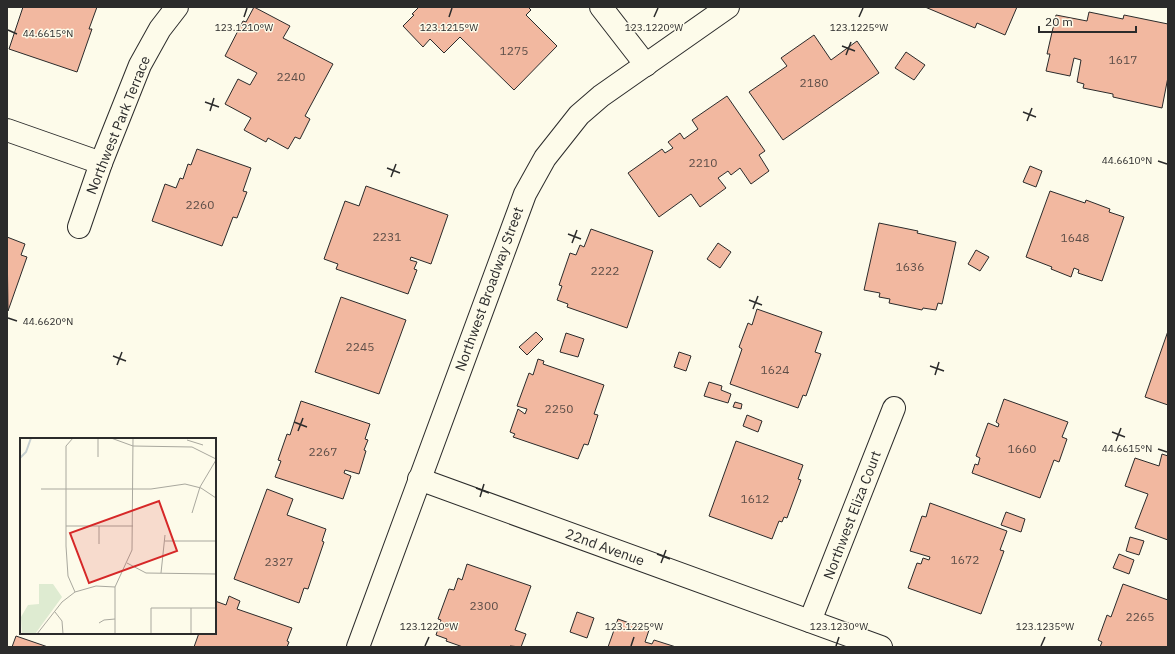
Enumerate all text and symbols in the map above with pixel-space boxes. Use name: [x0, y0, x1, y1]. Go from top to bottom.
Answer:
scale bar: [1039, 8, 1136, 34]
text: 20 m: [1045, 14, 1073, 29]
text: 123.1210°W: [215, 21, 273, 34]
text: 123.1215°W: [420, 21, 478, 34]
text: 123.1220°W: [625, 21, 683, 34]
text: 123.1225°W: [830, 21, 888, 34]
text: 44.6615°N: [23, 27, 73, 40]
house number: 1275: [500, 43, 528, 58]
house number: 1617: [1109, 52, 1137, 67]
street label: Northwest Park Terrace: [82, 53, 154, 197]
house number: 2240: [277, 69, 305, 84]
house number: 2180: [800, 75, 828, 90]
text: 44.6610°N: [1102, 154, 1152, 167]
house number: 2210: [689, 155, 717, 170]
house number: 2260: [186, 197, 214, 212]
street label: Northwest Broadway Street: [451, 204, 527, 374]
house number: 2231: [373, 229, 401, 244]
house number: 1648: [1061, 230, 1089, 245]
house number: 1636: [896, 259, 924, 274]
house number: 2222: [591, 263, 619, 278]
text: 44.6620°N: [23, 315, 73, 328]
house number: 2245: [346, 339, 374, 354]
house number: 1624: [761, 362, 789, 377]
house number: 2250: [545, 401, 573, 416]
inset map: [20, 438, 216, 634]
house number: 1660: [1008, 441, 1036, 456]
text: 44.6615°N: [1102, 442, 1152, 455]
house number: 2267: [309, 444, 337, 459]
street label: Northwest Eliza Court: [819, 448, 885, 582]
house number: 1612: [741, 491, 769, 506]
street label: 22nd Avenue: [563, 524, 647, 570]
house number: 1672: [951, 552, 979, 567]
house number: 2327: [265, 554, 293, 569]
house number: 2300: [470, 598, 498, 613]
house number: 2265: [1126, 609, 1154, 624]
text: 123.1220°W: [400, 620, 458, 633]
text: 123.1225°W: [605, 620, 663, 633]
text: 123.1230°W: [810, 620, 868, 633]
text: 123.1235°W: [1016, 620, 1074, 633]

